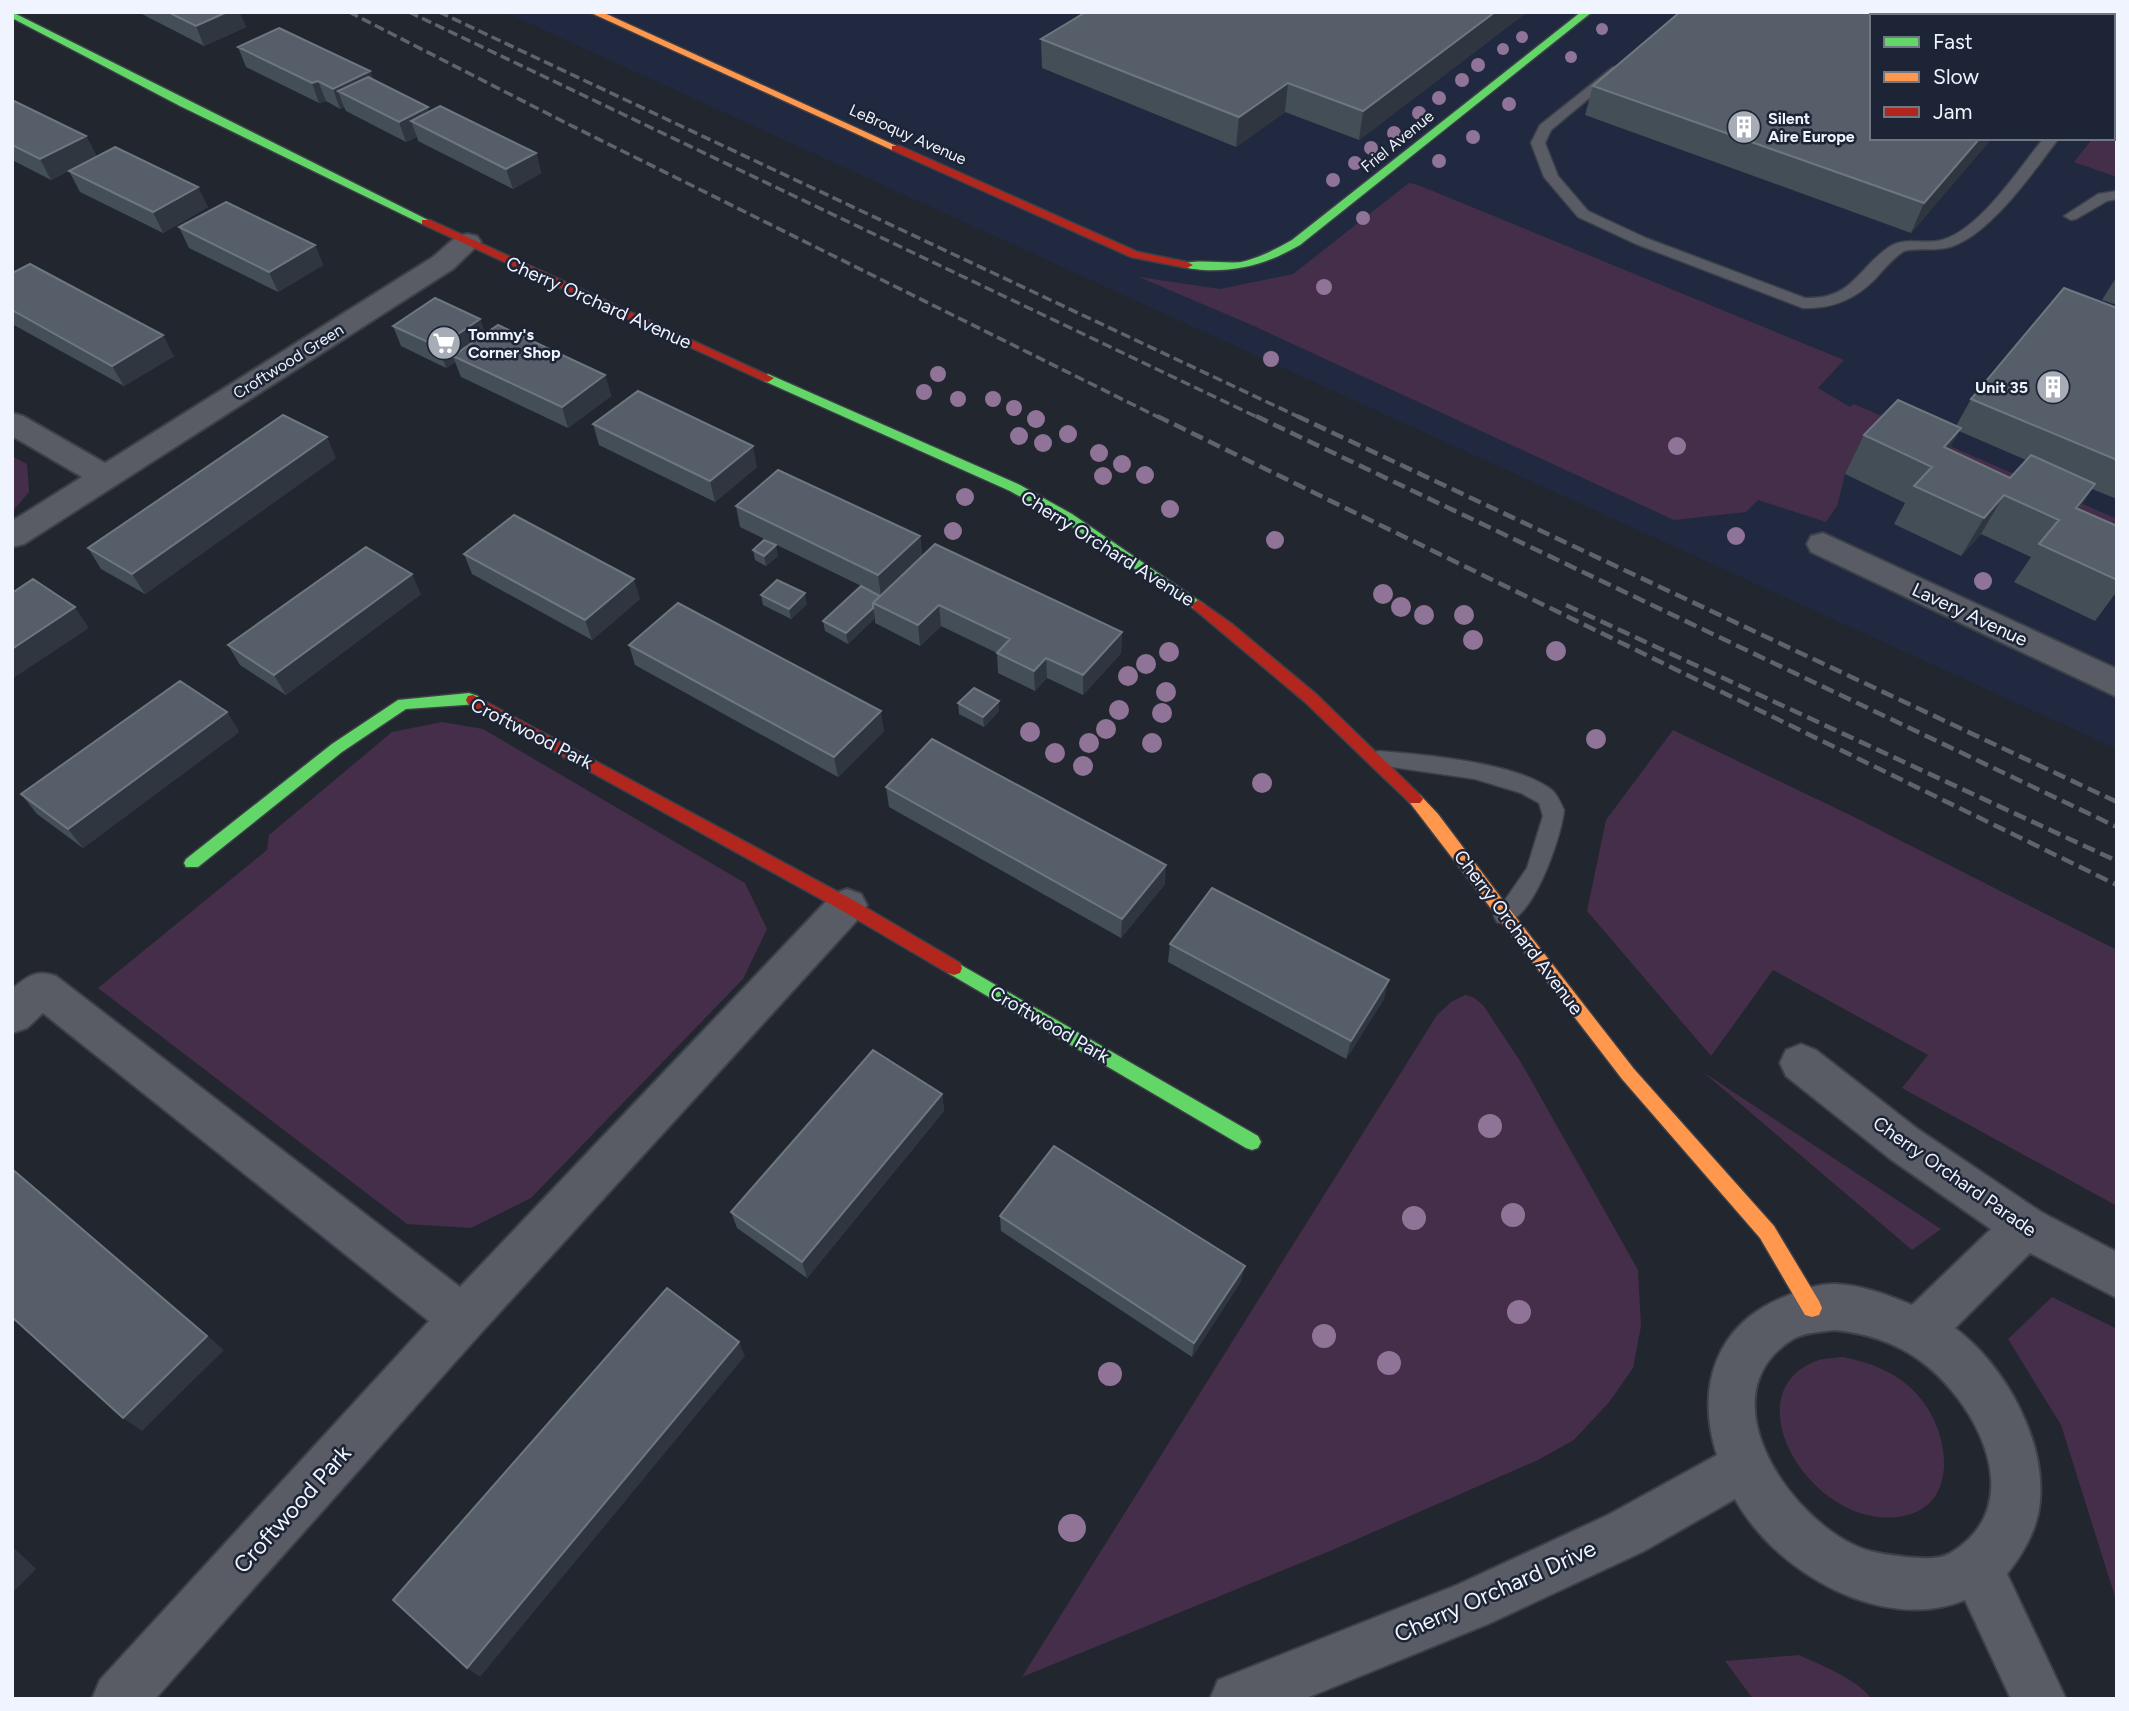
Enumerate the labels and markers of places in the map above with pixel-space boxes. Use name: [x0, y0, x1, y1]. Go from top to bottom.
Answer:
building icon: Silent Aire Europe: [1725, 108, 1763, 146]
place label: Silent Aire Europe: [1768, 109, 1855, 146]
supermarket icon: Tommy's Corner Shop: [425, 324, 463, 362]
place label: Tommy's Corner Shop: [468, 325, 561, 362]
building icon: Unit 35: [2034, 368, 2072, 406]
place label: Unit 35: [1975, 378, 2028, 397]

